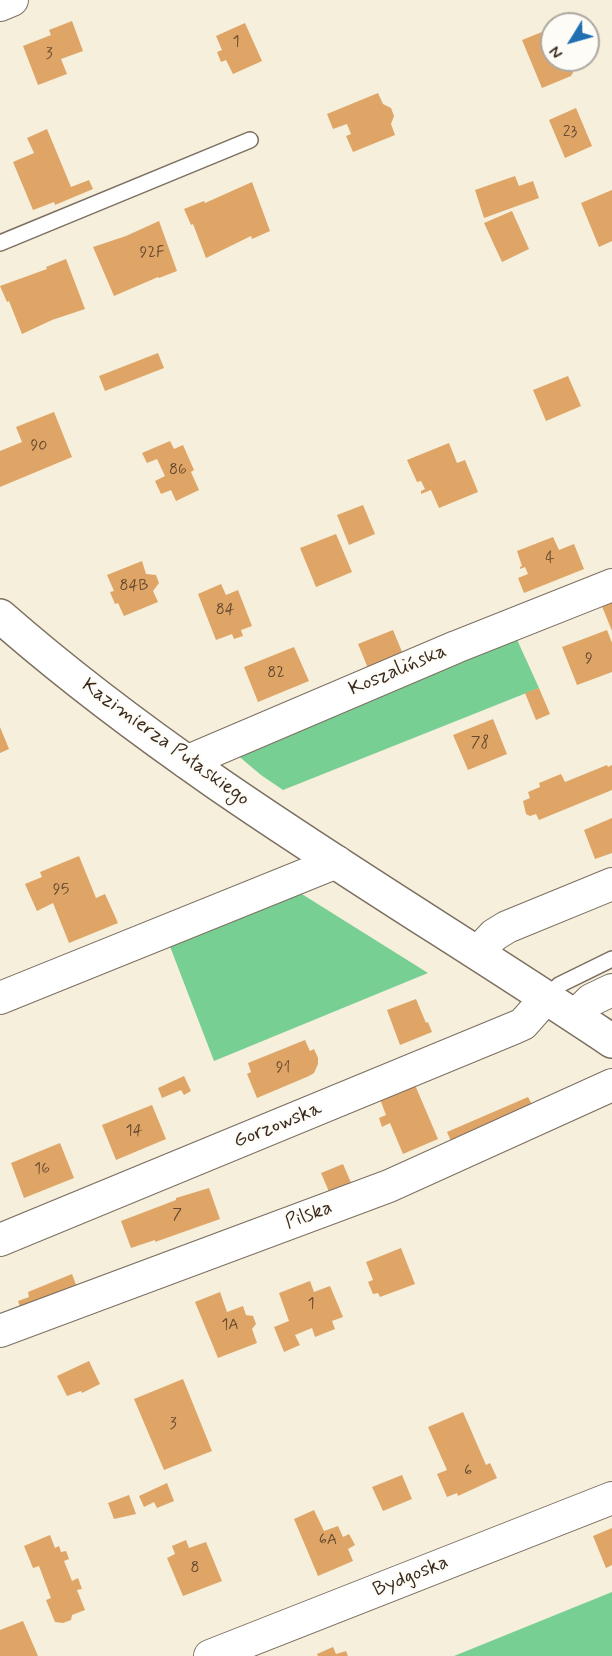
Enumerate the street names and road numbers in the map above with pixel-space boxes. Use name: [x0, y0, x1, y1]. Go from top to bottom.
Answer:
street label: Koszalińska: [346, 640, 450, 702]
street label: Kazimierza Pułaskiego: [76, 674, 254, 812]
street label: Gorzowska: [230, 1097, 326, 1155]
street label: Pilska: [282, 1196, 336, 1236]
street label: Bydgoska: [370, 1551, 452, 1603]

